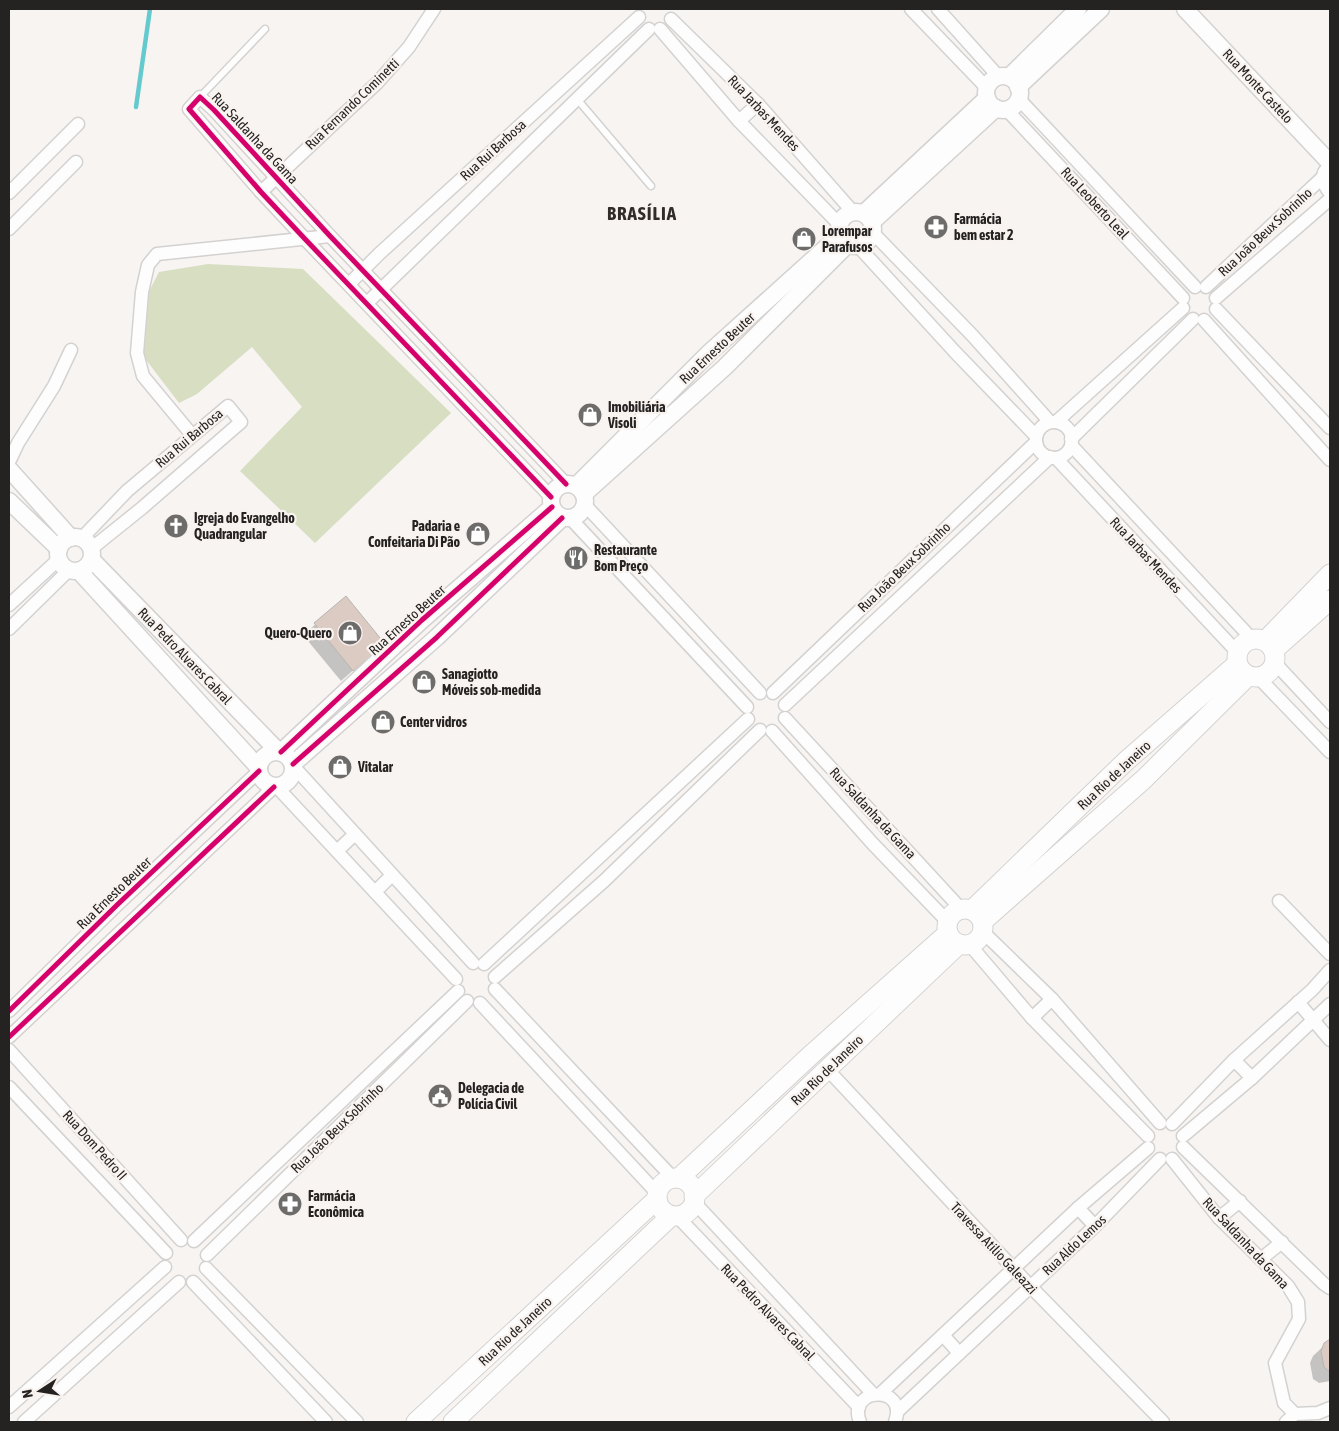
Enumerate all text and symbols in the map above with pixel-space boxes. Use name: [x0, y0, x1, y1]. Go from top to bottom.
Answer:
street label: Rua Monte Castelo: [1220, 46, 1296, 126]
street label: Rua Fernando Cominetti: [302, 55, 402, 153]
street label: Rua Jarbas Mendes: [725, 72, 803, 154]
street label: Rua Saldanha da Gama: [209, 89, 301, 187]
street label: Rua Rui Barbosa: [457, 116, 529, 184]
street label: Rua Leoberto Leal: [1058, 164, 1132, 242]
street label: Rua João Beux Sobrinho: [1215, 184, 1315, 280]
district label: BRASÍLIA: [607, 202, 677, 224]
place label: Farmácia bem estar 2: [954, 211, 1014, 243]
pharmacy icon: Farmácia bem estar 2: [923, 214, 949, 240]
place label: Lorempar Parafusos: [822, 223, 873, 255]
shop icon: Lorempar Parafusos: [791, 226, 817, 252]
street label: Rua Ernesto Beuter: [676, 309, 759, 387]
place label: Imobiliária Visoli: [607, 399, 666, 431]
shop icon: Imobiliária Visoli: [577, 402, 603, 428]
street label: Rua Rui Barbosa: [152, 405, 226, 471]
place label: Igreja do Evangelho Quadrangular: [194, 510, 295, 542]
church icon: Igreja do Evangelho Quadrangular: [163, 513, 189, 539]
street label: Rua Jarbas Mendes: [1107, 514, 1185, 596]
place label: Padaria e Confeitaria Di Pão: [368, 518, 460, 550]
street label: Rua João Beux Sobrinho: [854, 519, 954, 615]
shop icon: Padaria e Confeitaria Di Pão: [465, 521, 491, 547]
place label: Restaurante Bom Preço: [594, 542, 657, 574]
restaurant icon: Restaurante Bom Preço: [563, 545, 589, 571]
street label: Rua Ernesto Beuter: [366, 581, 449, 658]
street label: Rua Pedro Alvares Cabral: [135, 604, 235, 708]
shop icon: Quero-Quero: [337, 620, 363, 646]
place label: Quero-Quero: [264, 625, 332, 641]
place label: Sanagiotto Móveis sob-medida: [442, 666, 541, 698]
shop icon: Sanagiotto Móveis sob-medida: [411, 669, 437, 695]
shop icon: Center vidros: [370, 709, 396, 735]
place label: Center vidros: [400, 714, 467, 730]
street label: Rua Rio de Janeiro: [1074, 737, 1154, 813]
shop icon: Vitalar: [327, 754, 353, 780]
place label: Vitalar: [357, 759, 394, 775]
street label: Rua Saldanha da Gama: [827, 764, 919, 862]
street label: Rua Ernesto Beuter: [74, 853, 155, 932]
street label: Rua Rio de Janeiro: [788, 1032, 866, 1108]
street label: Rua João Beux Sobrinho: [287, 1080, 387, 1176]
place label: Delegacia de Polícia Civil: [458, 1080, 524, 1112]
public building icon: Delegacia de Polícia Civil: [427, 1083, 453, 1109]
street label: Rua Dom Pedro II: [60, 1107, 130, 1183]
place label: Farmácia Econômica: [308, 1188, 365, 1220]
pharmacy icon: Farmácia Econômica: [277, 1191, 303, 1217]
street label: Rua Saldanha da Gama: [1200, 1194, 1292, 1292]
street label: Travessa Atilio Galeazzi: [948, 1199, 1040, 1297]
street label: Rua Aldo Lemos: [1039, 1211, 1109, 1279]
street label: Rua Pedro Alvares Cabral: [718, 1260, 818, 1364]
street label: Rua Rio de Janeiro: [475, 1293, 555, 1369]
north arrow: [15, 1366, 65, 1416]
text: N: [19, 1388, 36, 1399]

